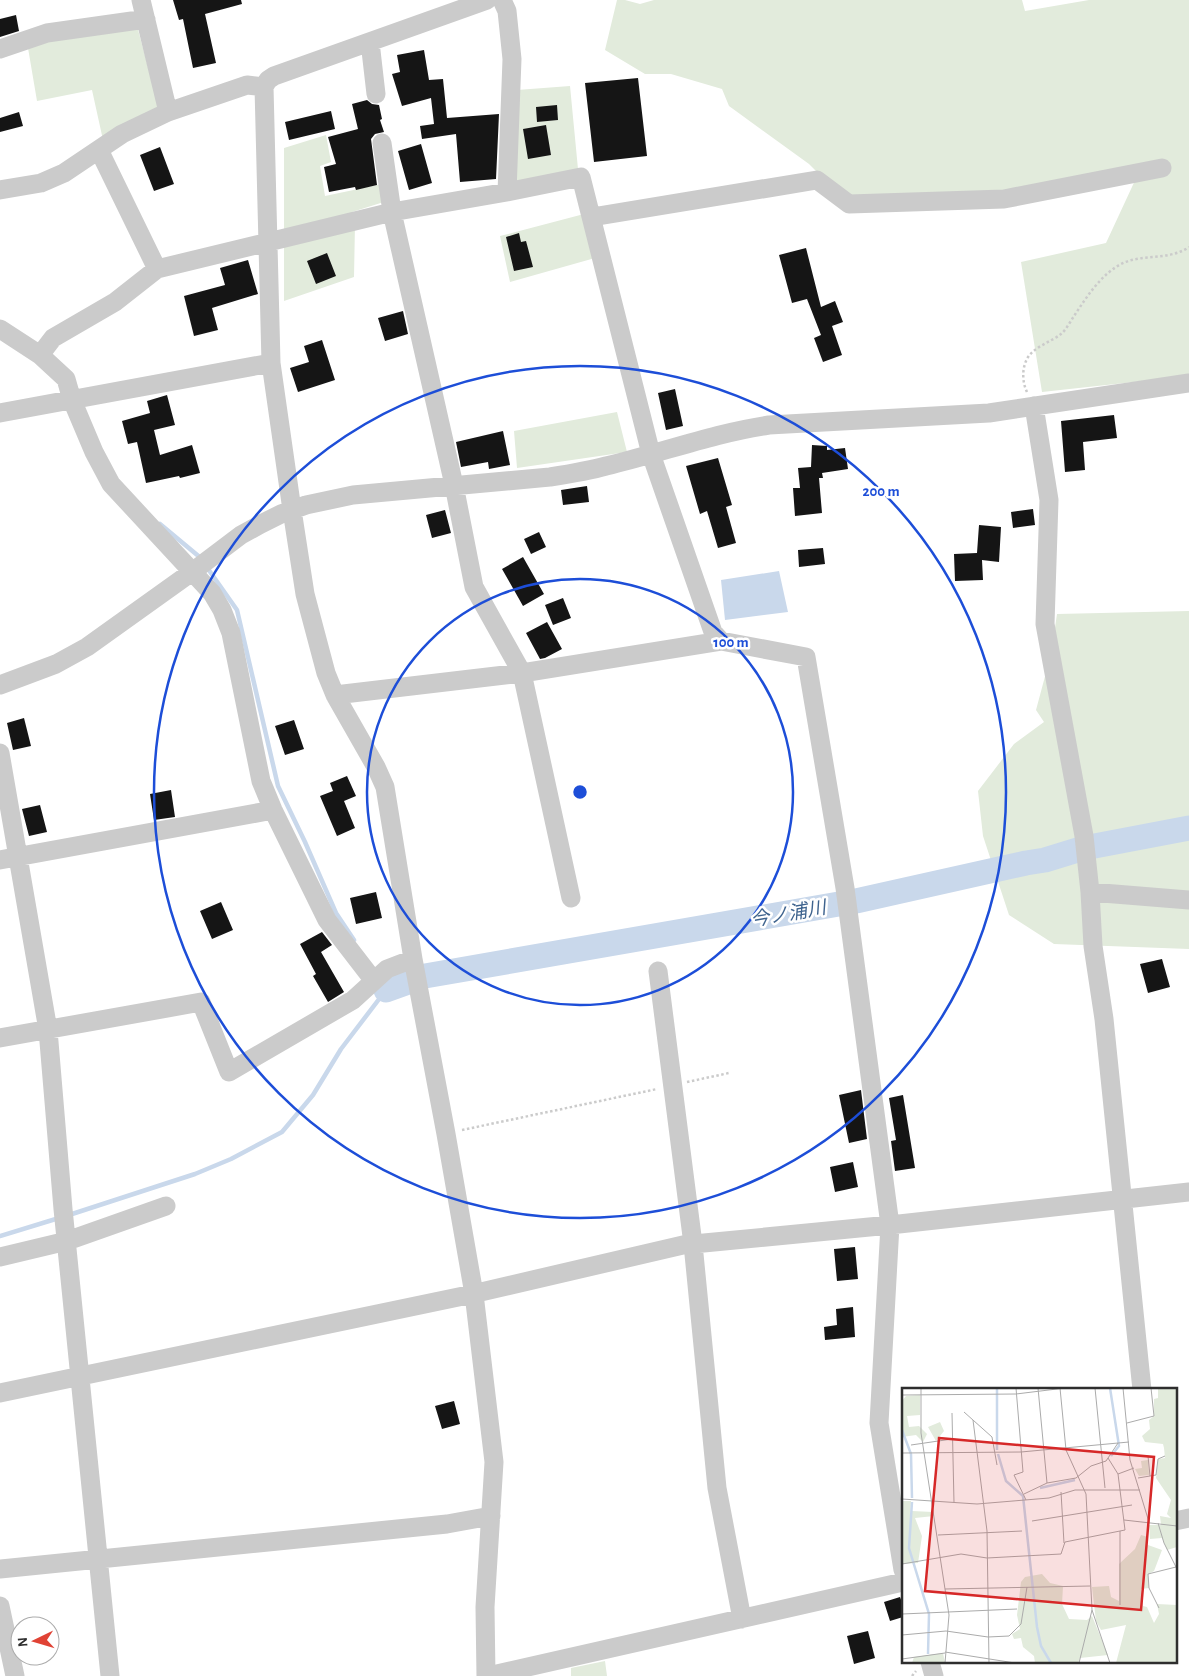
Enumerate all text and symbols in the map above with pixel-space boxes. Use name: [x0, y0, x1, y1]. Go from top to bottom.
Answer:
text: 200 m: [862, 484, 900, 499]
text: 100 m: [713, 635, 749, 650]
centre of rings: [571, 783, 589, 801]
water label: 今ノ浦川: [749, 896, 829, 930]
inset map: [902, 1388, 1176, 1664]
north arrow: [10, 1616, 60, 1666]
text: N: [16, 1637, 30, 1648]

